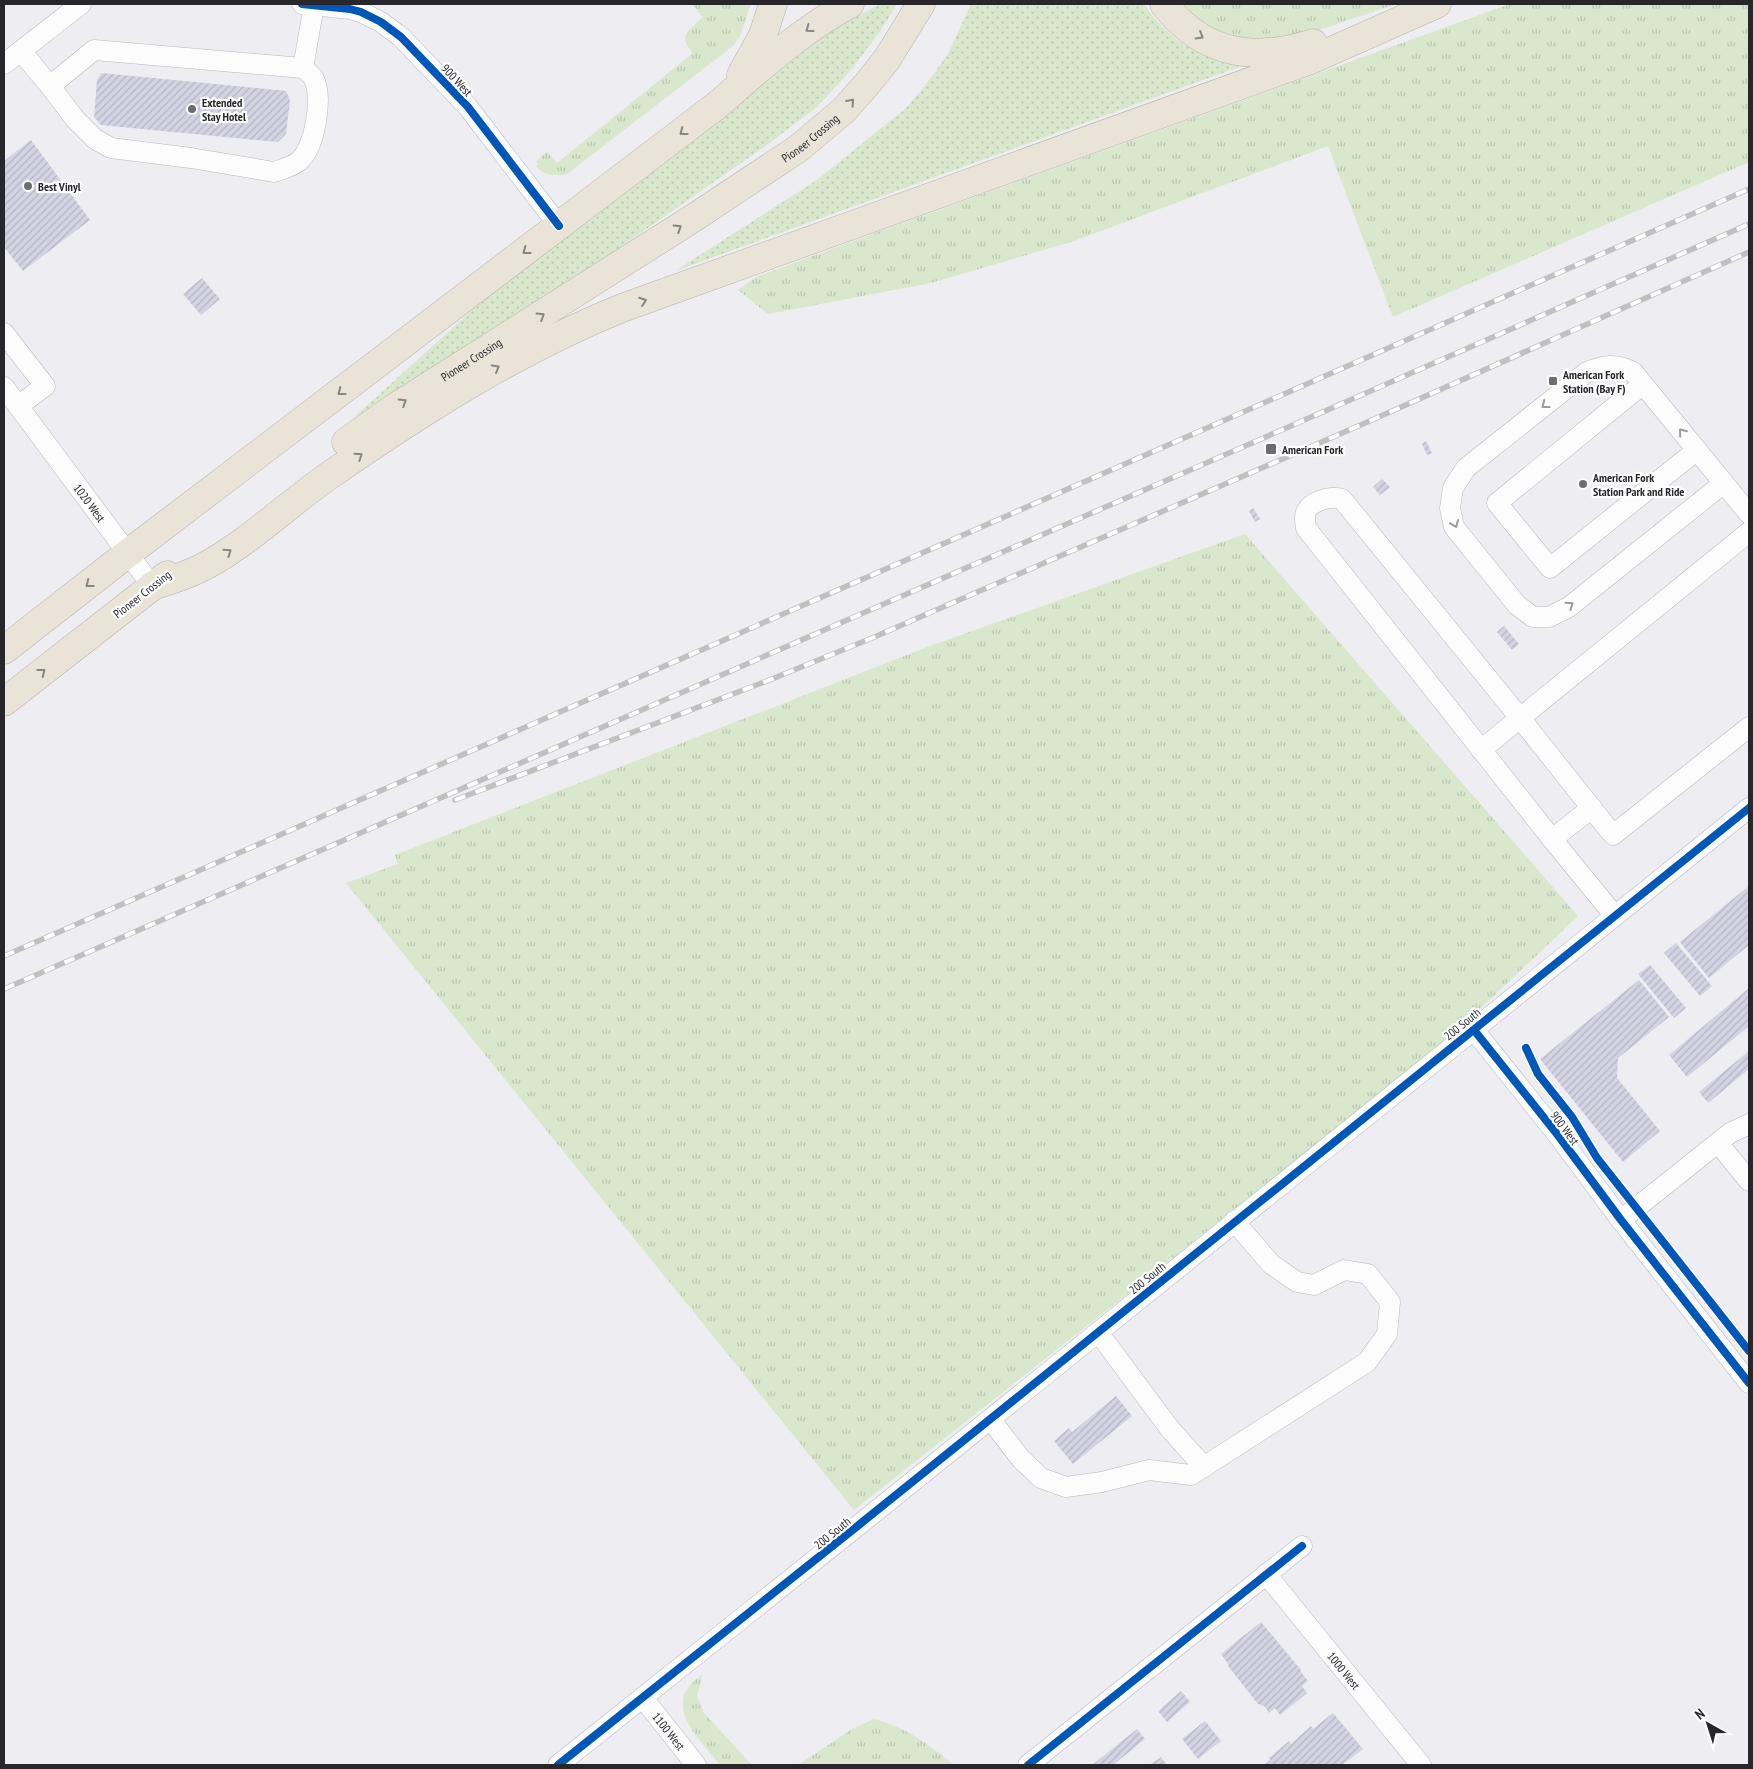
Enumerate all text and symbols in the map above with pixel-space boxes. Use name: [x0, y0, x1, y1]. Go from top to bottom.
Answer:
one-way arrow: [805, 23, 815, 32]
one-way arrow: [1195, 30, 1204, 40]
street label: 900 West: [438, 61, 476, 100]
place label: Extended Stay Hotel: [202, 95, 246, 124]
one-way arrow: [845, 99, 854, 108]
marker: Extended Stay Hotel: [186, 103, 198, 115]
street label: Pioneer Crossing: [778, 110, 842, 165]
one-way arrow: [680, 126, 689, 134]
place label: Best Vinyl: [38, 179, 81, 194]
marker: Best Vinyl: [22, 180, 34, 192]
one-way arrow: [672, 225, 681, 235]
one-way arrow: [522, 245, 532, 254]
one-way arrow: [638, 296, 647, 306]
one-way arrow: [535, 312, 544, 322]
street label: Pioneer Crossing: [438, 334, 504, 384]
one-way arrow: [490, 365, 499, 375]
place label: American Fork Station (Bay F): [1562, 367, 1626, 396]
marker: American Fork Station (Bay F): [1547, 375, 1559, 387]
one-way arrow: [337, 386, 347, 395]
one-way arrow: [398, 399, 407, 409]
one-way arrow: [1542, 400, 1551, 408]
one-way arrow: [1680, 429, 1688, 438]
marker: American Fork: [1264, 442, 1278, 456]
place label: American Fork: [1281, 442, 1343, 457]
one-way arrow: [353, 453, 362, 462]
place label: American Fork Station Park and Ride: [1592, 470, 1684, 499]
marker: American Fork Station Park and Ride: [1577, 478, 1589, 490]
street label: 1020 West: [71, 480, 109, 525]
one-way arrow: [1449, 519, 1459, 528]
one-way arrow: [222, 549, 232, 558]
street label: Pioneer Crossing: [110, 567, 174, 621]
one-way arrow: [86, 579, 95, 587]
one-way arrow: [1565, 602, 1574, 611]
one-way arrow: [36, 670, 45, 678]
street label: 200 South: [1441, 1005, 1483, 1043]
street label: 900 West: [1547, 1108, 1583, 1148]
street label: 200 South: [1126, 1259, 1168, 1297]
street label: 200 South: [811, 1514, 853, 1552]
street label: 1000 West: [1324, 1648, 1364, 1693]
north arrow: [1683, 1699, 1733, 1749]
text: N: [1691, 1705, 1708, 1723]
street label: 1100 West: [650, 1709, 689, 1753]

